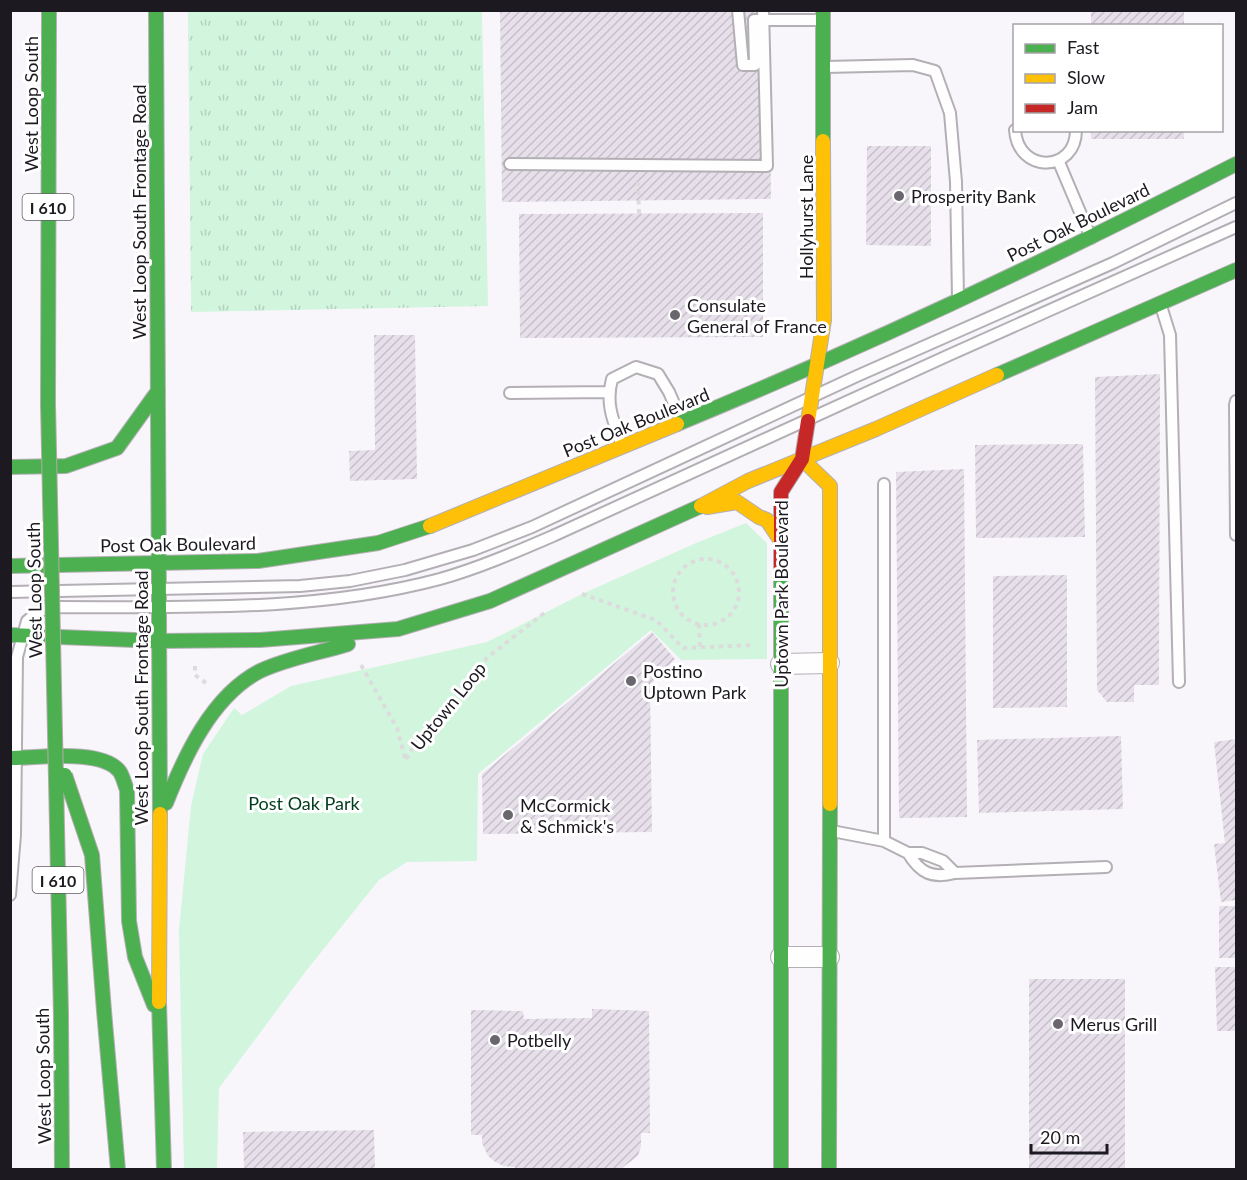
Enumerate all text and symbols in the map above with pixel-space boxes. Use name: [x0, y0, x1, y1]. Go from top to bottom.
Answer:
legend: [1013, 24, 1223, 132]
street label: West Loop South: [20, 36, 42, 172]
text: Fast: [1067, 36, 1100, 58]
text: Slow: [1067, 66, 1105, 88]
street label: West Loop South Frontage Road: [128, 84, 150, 340]
text: Jam: [1067, 96, 1098, 118]
street label: Hollyhurst Lane: [795, 155, 817, 279]
street label: Post Oak Boulevard: [1003, 178, 1153, 266]
place label: Prosperity Bank: [911, 185, 1037, 207]
marker: Prosperity Bank: [892, 189, 906, 203]
road number: I 610: [22, 194, 74, 220]
place label: Consulate General of France: [687, 294, 827, 337]
marker: Consulate General of France: [668, 308, 682, 322]
street label: Post Oak Boulevard: [560, 383, 712, 461]
street label: Uptown Park Boulevard: [770, 500, 792, 688]
street label: West Loop South: [22, 522, 46, 658]
street label: Post Oak Boulevard: [100, 532, 256, 556]
street label: West Loop South Frontage Road: [130, 570, 152, 826]
street label: Uptown Loop: [406, 657, 490, 755]
place label: Postino Uptown Park: [643, 660, 747, 703]
marker: Postino Uptown Park: [624, 674, 638, 688]
park label: Post Oak Park: [248, 792, 361, 814]
place label: McCormick & Schmick's: [520, 794, 614, 837]
marker: McCormick & Schmick's: [501, 808, 515, 822]
road number: I 610: [32, 867, 84, 893]
street label: West Loop South: [31, 1008, 55, 1144]
place label: Merus Grill: [1070, 1013, 1157, 1035]
marker: Merus Grill: [1051, 1017, 1065, 1031]
place label: Potbelly: [507, 1029, 572, 1051]
marker: Potbelly: [488, 1033, 502, 1047]
scale bar: [1031, 1117, 1108, 1155]
text: 20 m: [1040, 1126, 1080, 1148]

